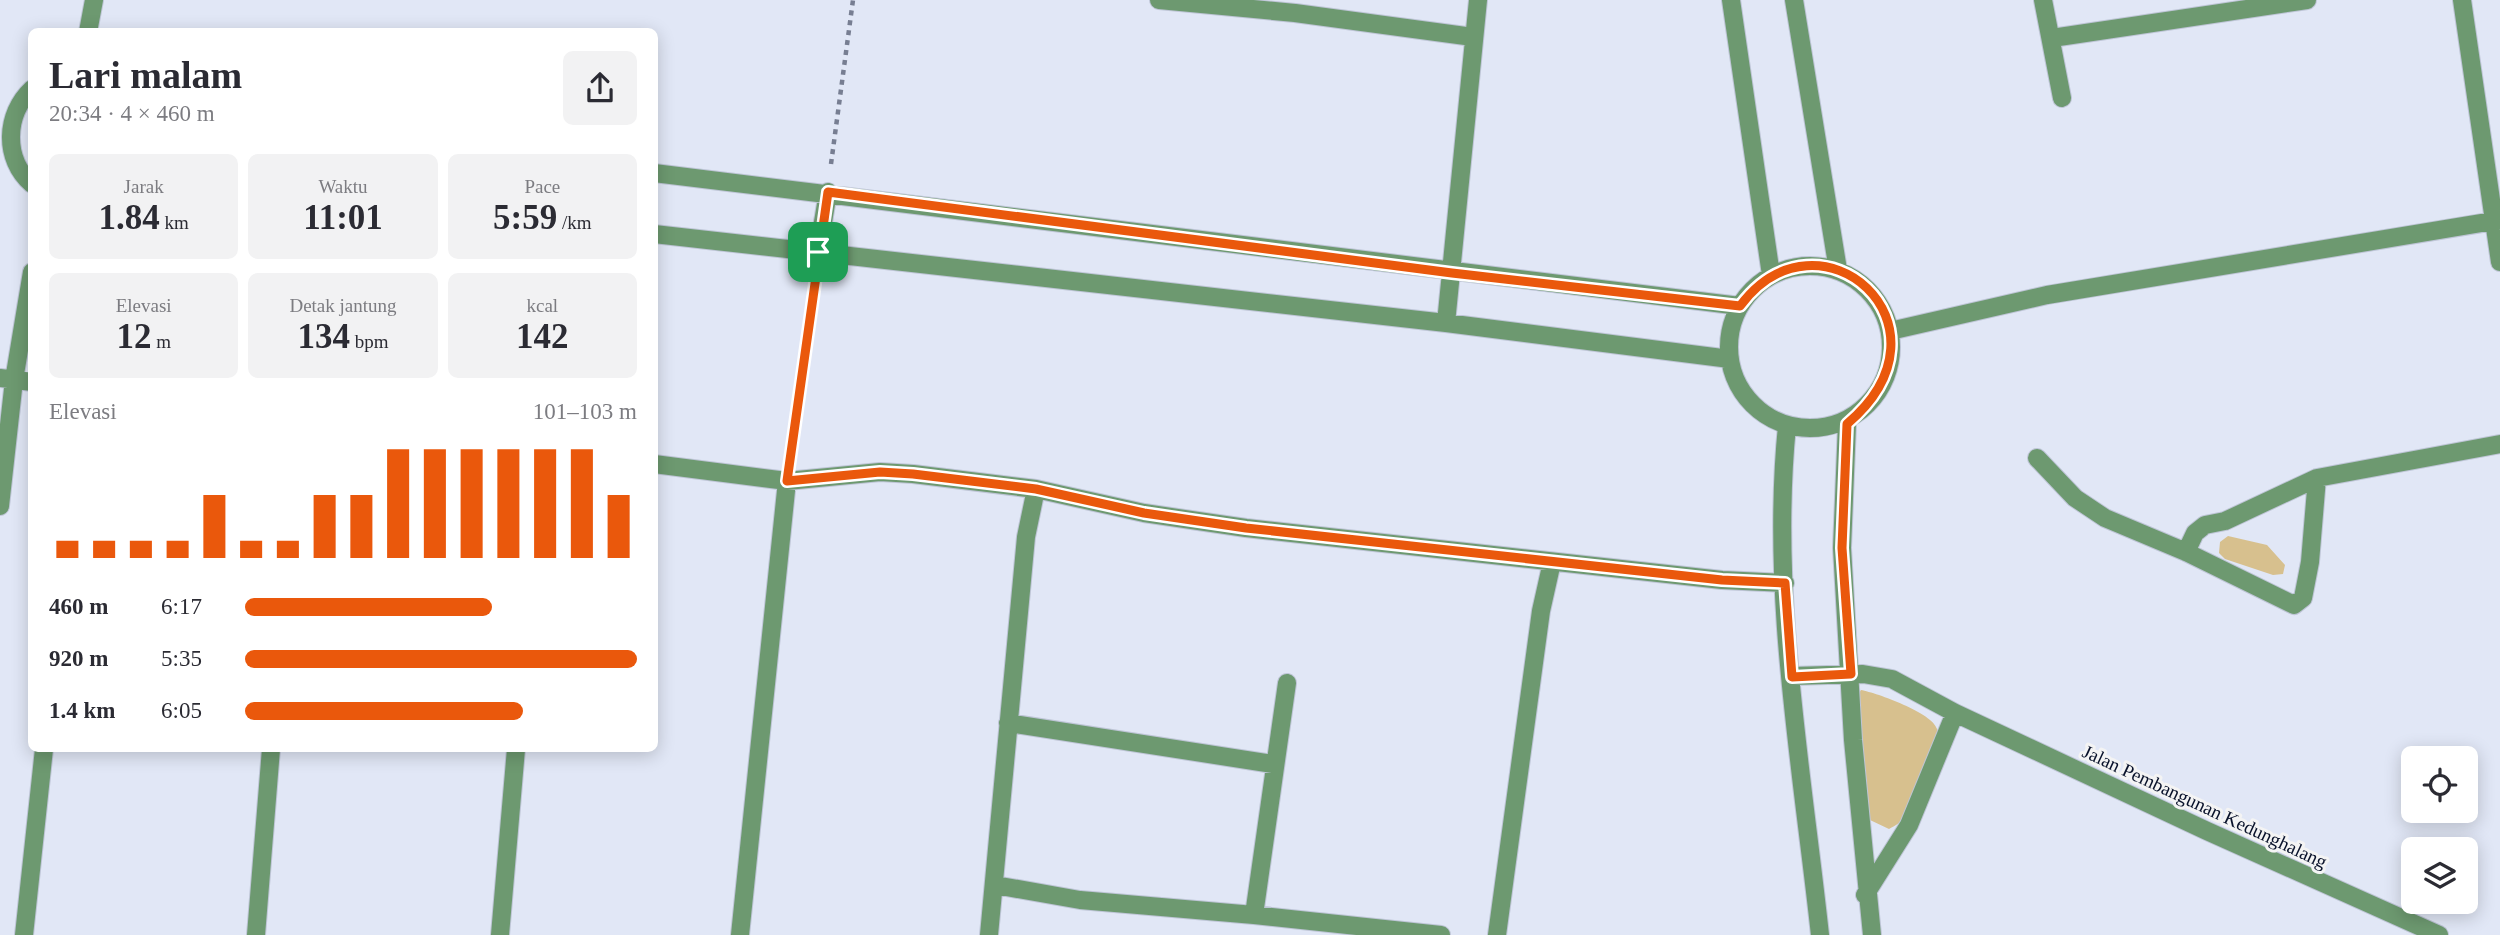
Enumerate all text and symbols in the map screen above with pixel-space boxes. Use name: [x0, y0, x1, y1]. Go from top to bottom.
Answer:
button: share: [563, 51, 637, 125]
text: Lari malam: [49, 54, 242, 96]
text: 20:34 · 4 × 460 m: [49, 101, 215, 126]
text: Jarak: [124, 176, 164, 197]
text: Waktu: [318, 176, 368, 197]
text: Pace: [524, 176, 560, 197]
text: 1.84: [99, 198, 160, 237]
text: 11:01: [303, 198, 383, 237]
text: 5:59: [493, 198, 557, 237]
text: km: [160, 212, 189, 233]
text: /km: [557, 212, 592, 233]
pin: [788, 222, 848, 282]
icon: arrive: [799, 233, 837, 271]
text: Elevasi: [116, 295, 172, 316]
text: Detak jantung: [289, 295, 397, 316]
text: kcal: [526, 295, 558, 316]
text: 12: [116, 317, 151, 356]
text: 134: [297, 317, 350, 356]
text: 142: [516, 317, 569, 356]
text: m: [151, 331, 171, 352]
text: bpm: [350, 331, 389, 352]
text: Elevasi: [49, 399, 117, 424]
text: 101–103 m: [533, 399, 637, 424]
text: 460 m: [49, 594, 108, 619]
text: 6:17: [161, 594, 202, 619]
text: 920 m: [49, 646, 108, 671]
text: 5:35: [161, 646, 202, 671]
text: 1.4 km: [49, 698, 115, 723]
text: 6:05: [161, 698, 202, 723]
street label: Jalan Pembangunan Kedunghalang: [2079, 741, 2331, 873]
map controls: [2401, 746, 2478, 914]
button: locate: [2401, 746, 2478, 823]
button: layers: [2401, 837, 2478, 914]

